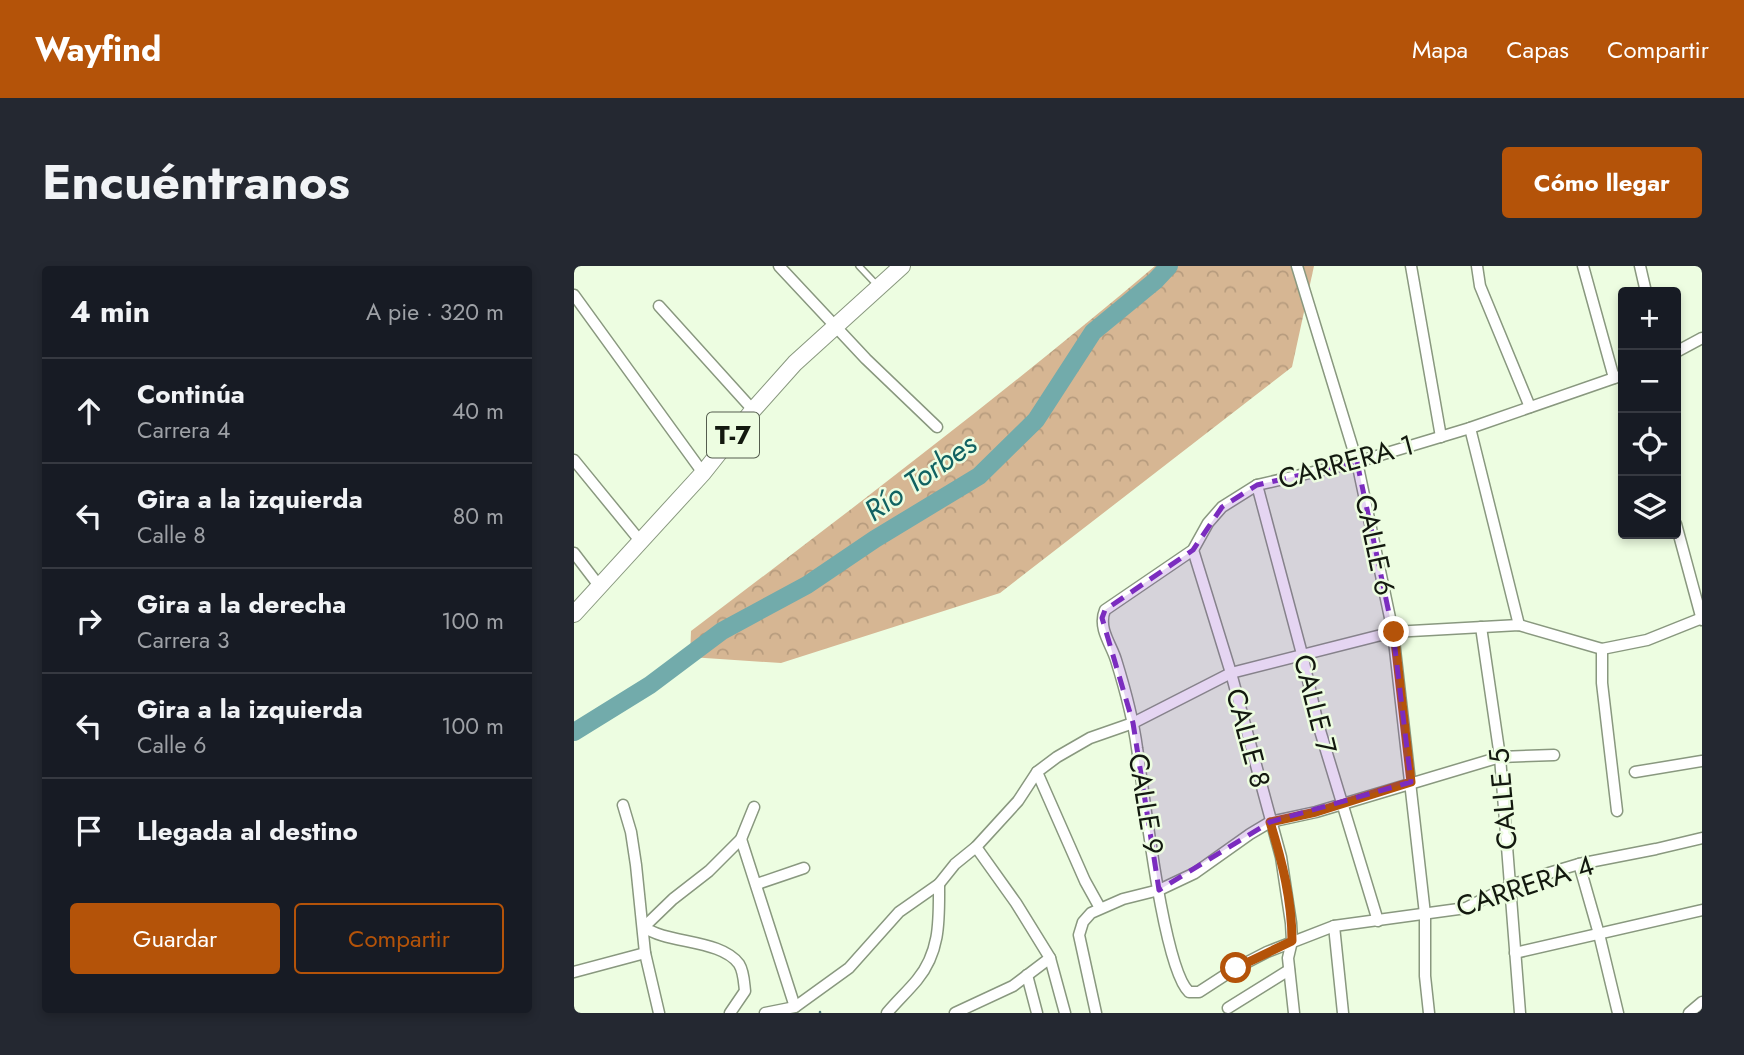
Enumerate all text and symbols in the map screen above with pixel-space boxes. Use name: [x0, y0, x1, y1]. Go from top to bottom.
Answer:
text: Wayfind: [35, 26, 161, 73]
text: Mapa: [1412, 32, 1468, 67]
text: Capas: [1506, 32, 1569, 67]
text: Compartir: [1607, 32, 1709, 67]
text: Encuéntranos: [42, 147, 350, 217]
button: Cómo llegar: [1502, 147, 1702, 218]
map controls: [1618, 287, 1681, 539]
button: +: [1618, 287, 1681, 350]
text: 4 min: [70, 290, 150, 333]
text: A pie · 320 m: [366, 295, 504, 329]
button: −: [1618, 350, 1681, 413]
text: Continúa: [137, 375, 245, 413]
icon: ahead: [70, 392, 108, 430]
text: 40 m: [452, 394, 504, 428]
road number: T-7: [707, 412, 759, 458]
text: Carrera 4: [137, 413, 230, 447]
button: locate: [1618, 413, 1681, 476]
water label: Río Torbes: [855, 422, 985, 531]
street label: CARRERA 1: [1273, 424, 1419, 500]
button: layers: [1618, 476, 1681, 539]
text: Gira a la izquierda: [137, 480, 363, 518]
street label: CALLE 6: [1344, 491, 1406, 599]
icon: left: [70, 497, 108, 535]
text: 80 m: [453, 499, 504, 533]
text: Calle 8: [137, 518, 206, 552]
text: Gira a la derecha: [137, 585, 346, 623]
icon: right: [70, 602, 108, 640]
text: 100 m: [441, 604, 504, 638]
route end: [1378, 616, 1409, 647]
text: Carrera 3: [137, 623, 230, 657]
street label: CALLE 7: [1283, 650, 1347, 758]
street label: CALLE 8: [1215, 684, 1281, 792]
text: Gira a la izquierda: [137, 690, 363, 728]
icon: left: [70, 707, 108, 745]
text: 100 m: [441, 709, 504, 743]
text: Calle 6: [137, 728, 206, 762]
street label: CALLE 5: [1478, 746, 1528, 852]
street label: CALLE 9: [1118, 750, 1174, 858]
icon: arrive: [70, 812, 108, 850]
text: Llegada al destino: [137, 812, 358, 850]
street label: CARRERA 4: [1451, 844, 1599, 928]
button: Guardar: [70, 903, 280, 974]
button: Compartir: [294, 903, 504, 974]
route start: [1220, 952, 1251, 983]

